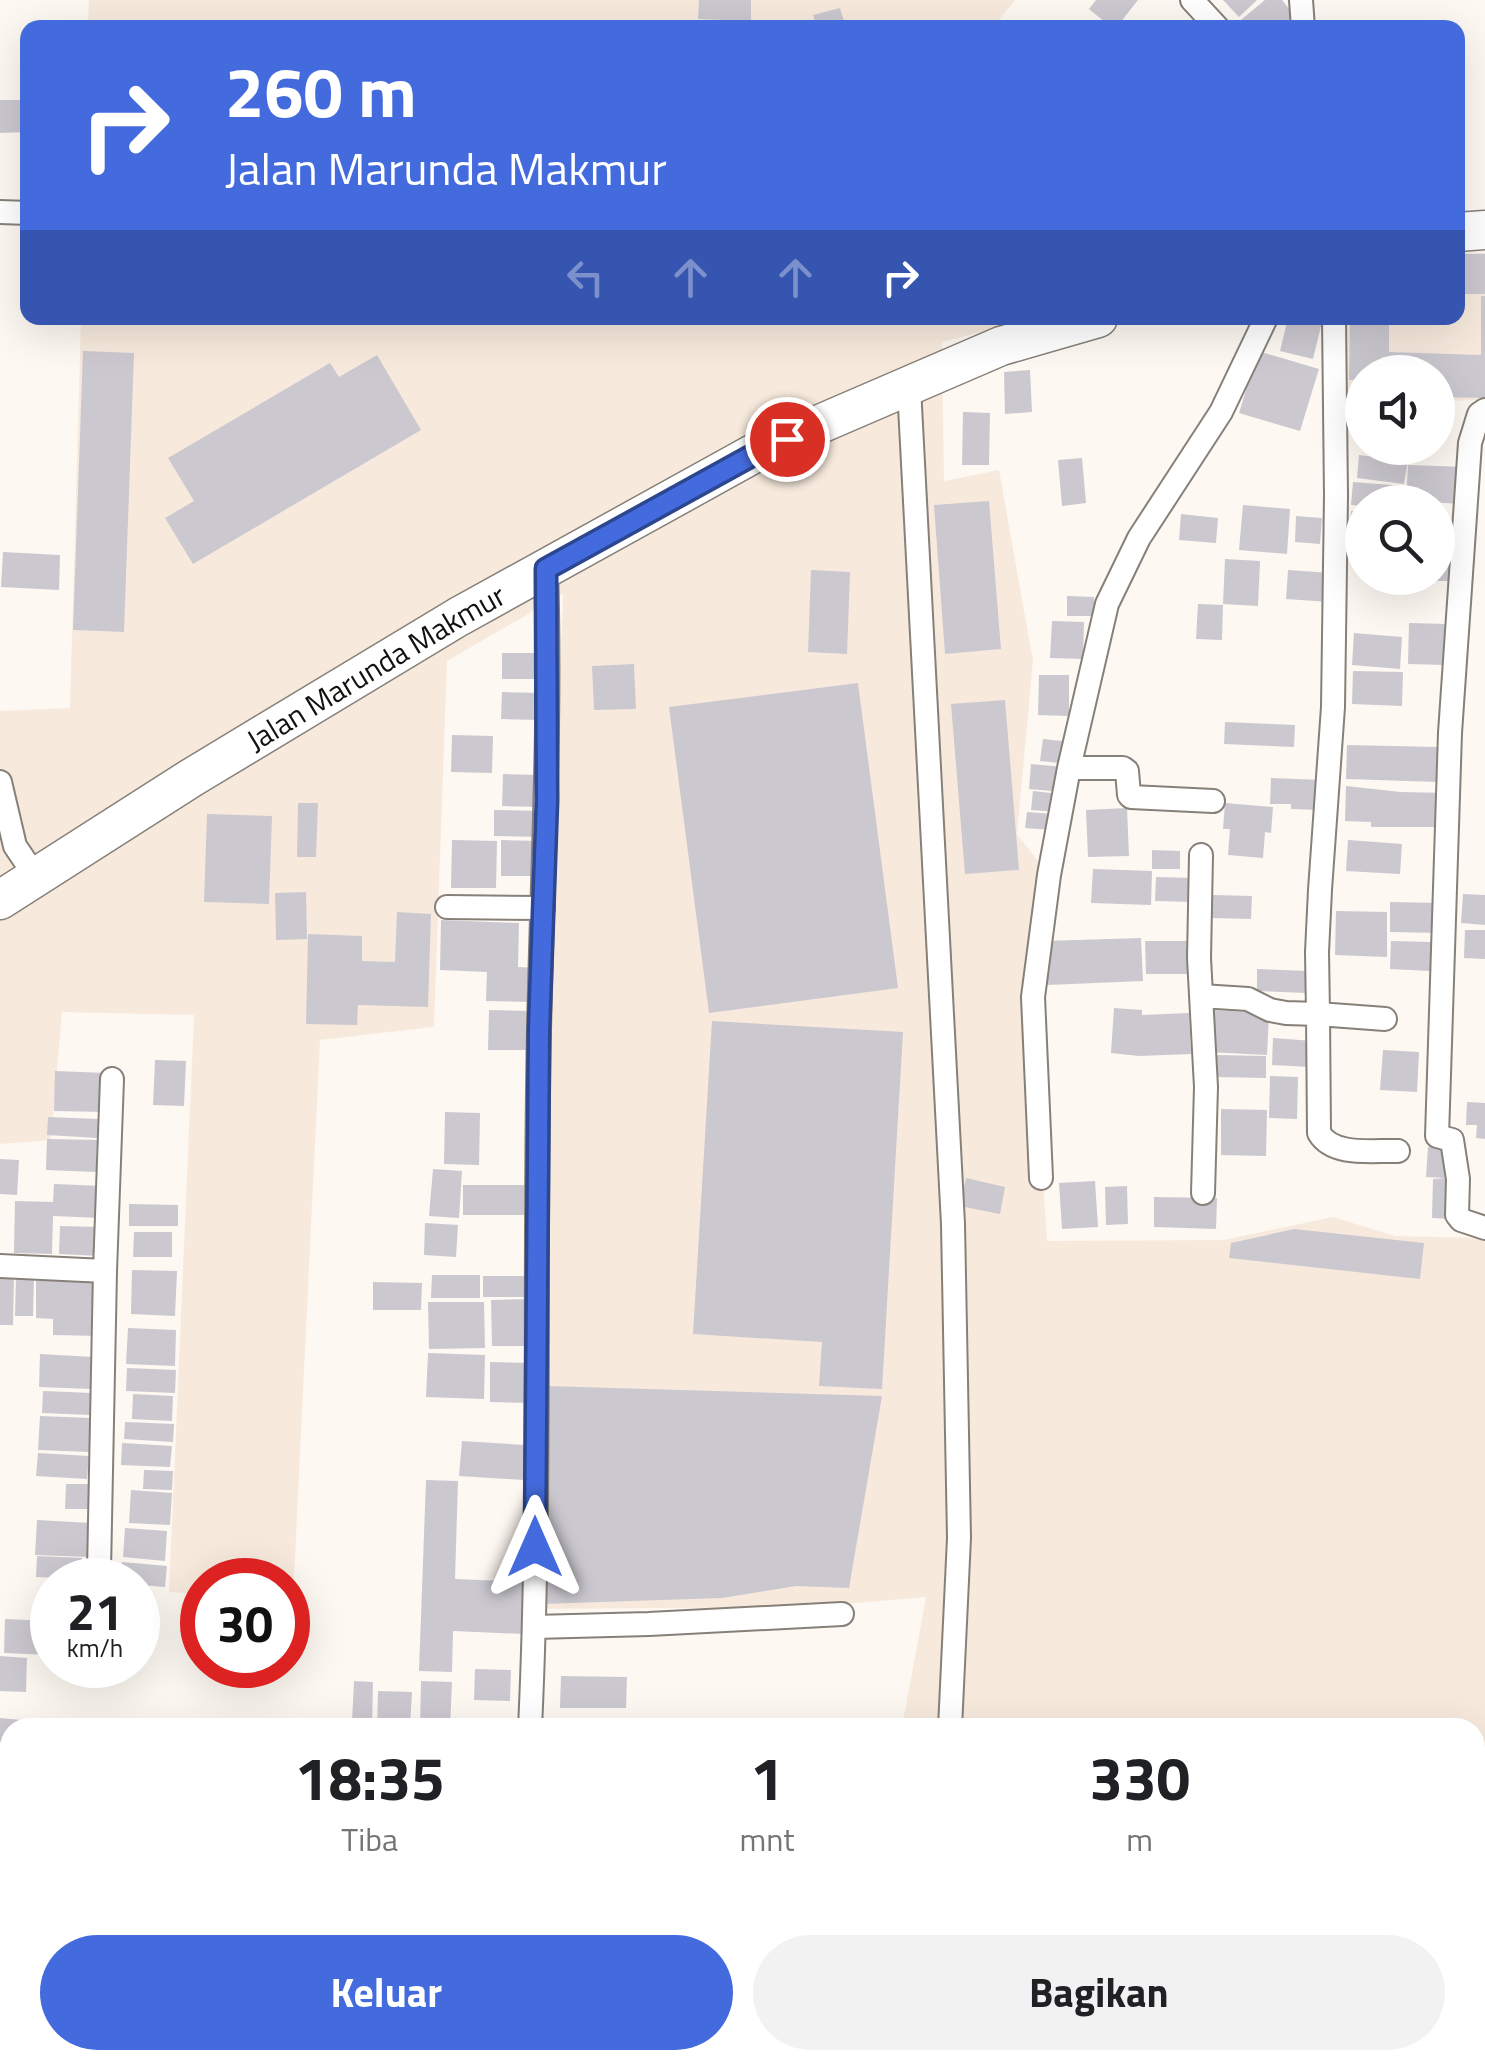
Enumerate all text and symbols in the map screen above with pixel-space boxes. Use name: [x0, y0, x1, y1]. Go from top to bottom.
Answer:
text: 260 m: [225, 38, 417, 144]
icon: right: [60, 60, 190, 190]
text: Jalan Marunda Makmur: [225, 134, 667, 202]
icon: left: [558, 250, 613, 305]
icon: ahead: [663, 250, 718, 305]
icon: ahead: [768, 250, 823, 305]
icon: right: [873, 250, 928, 305]
map controls: [1345, 355, 1455, 595]
button: sound: [1345, 355, 1455, 465]
pin: [745, 397, 830, 482]
icon: arrive: [760, 412, 815, 467]
button: search: [1345, 485, 1455, 595]
street label: Jalan Marunda Makmur: [237, 572, 514, 763]
position arrow: [483, 1495, 587, 1599]
speed limit sign: 30: [180, 1558, 310, 1688]
text: 21: [67, 1573, 123, 1649]
text: km/h: [67, 1629, 123, 1667]
text: 18:35: [295, 1732, 445, 1823]
text: 1: [750, 1732, 784, 1823]
text: 330: [1089, 1732, 1190, 1823]
text: Tiba: [341, 1815, 398, 1863]
text: mnt: [739, 1815, 795, 1863]
text: m: [1126, 1815, 1153, 1863]
button: Keluar: [40, 1935, 733, 2050]
button: Bagikan: [753, 1935, 1445, 2050]

